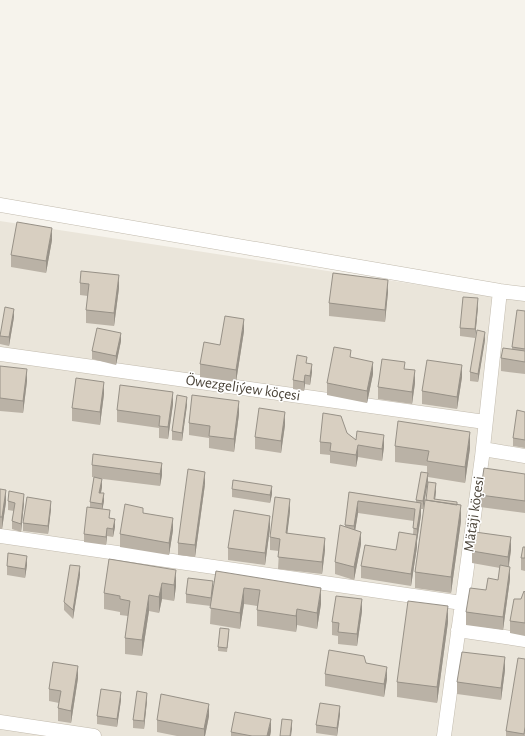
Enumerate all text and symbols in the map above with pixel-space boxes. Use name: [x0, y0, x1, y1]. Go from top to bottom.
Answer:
street label: Öwezgeliýew köçesi: [185, 371, 302, 403]
street label: Mätäji köçesi: [461, 475, 487, 553]

